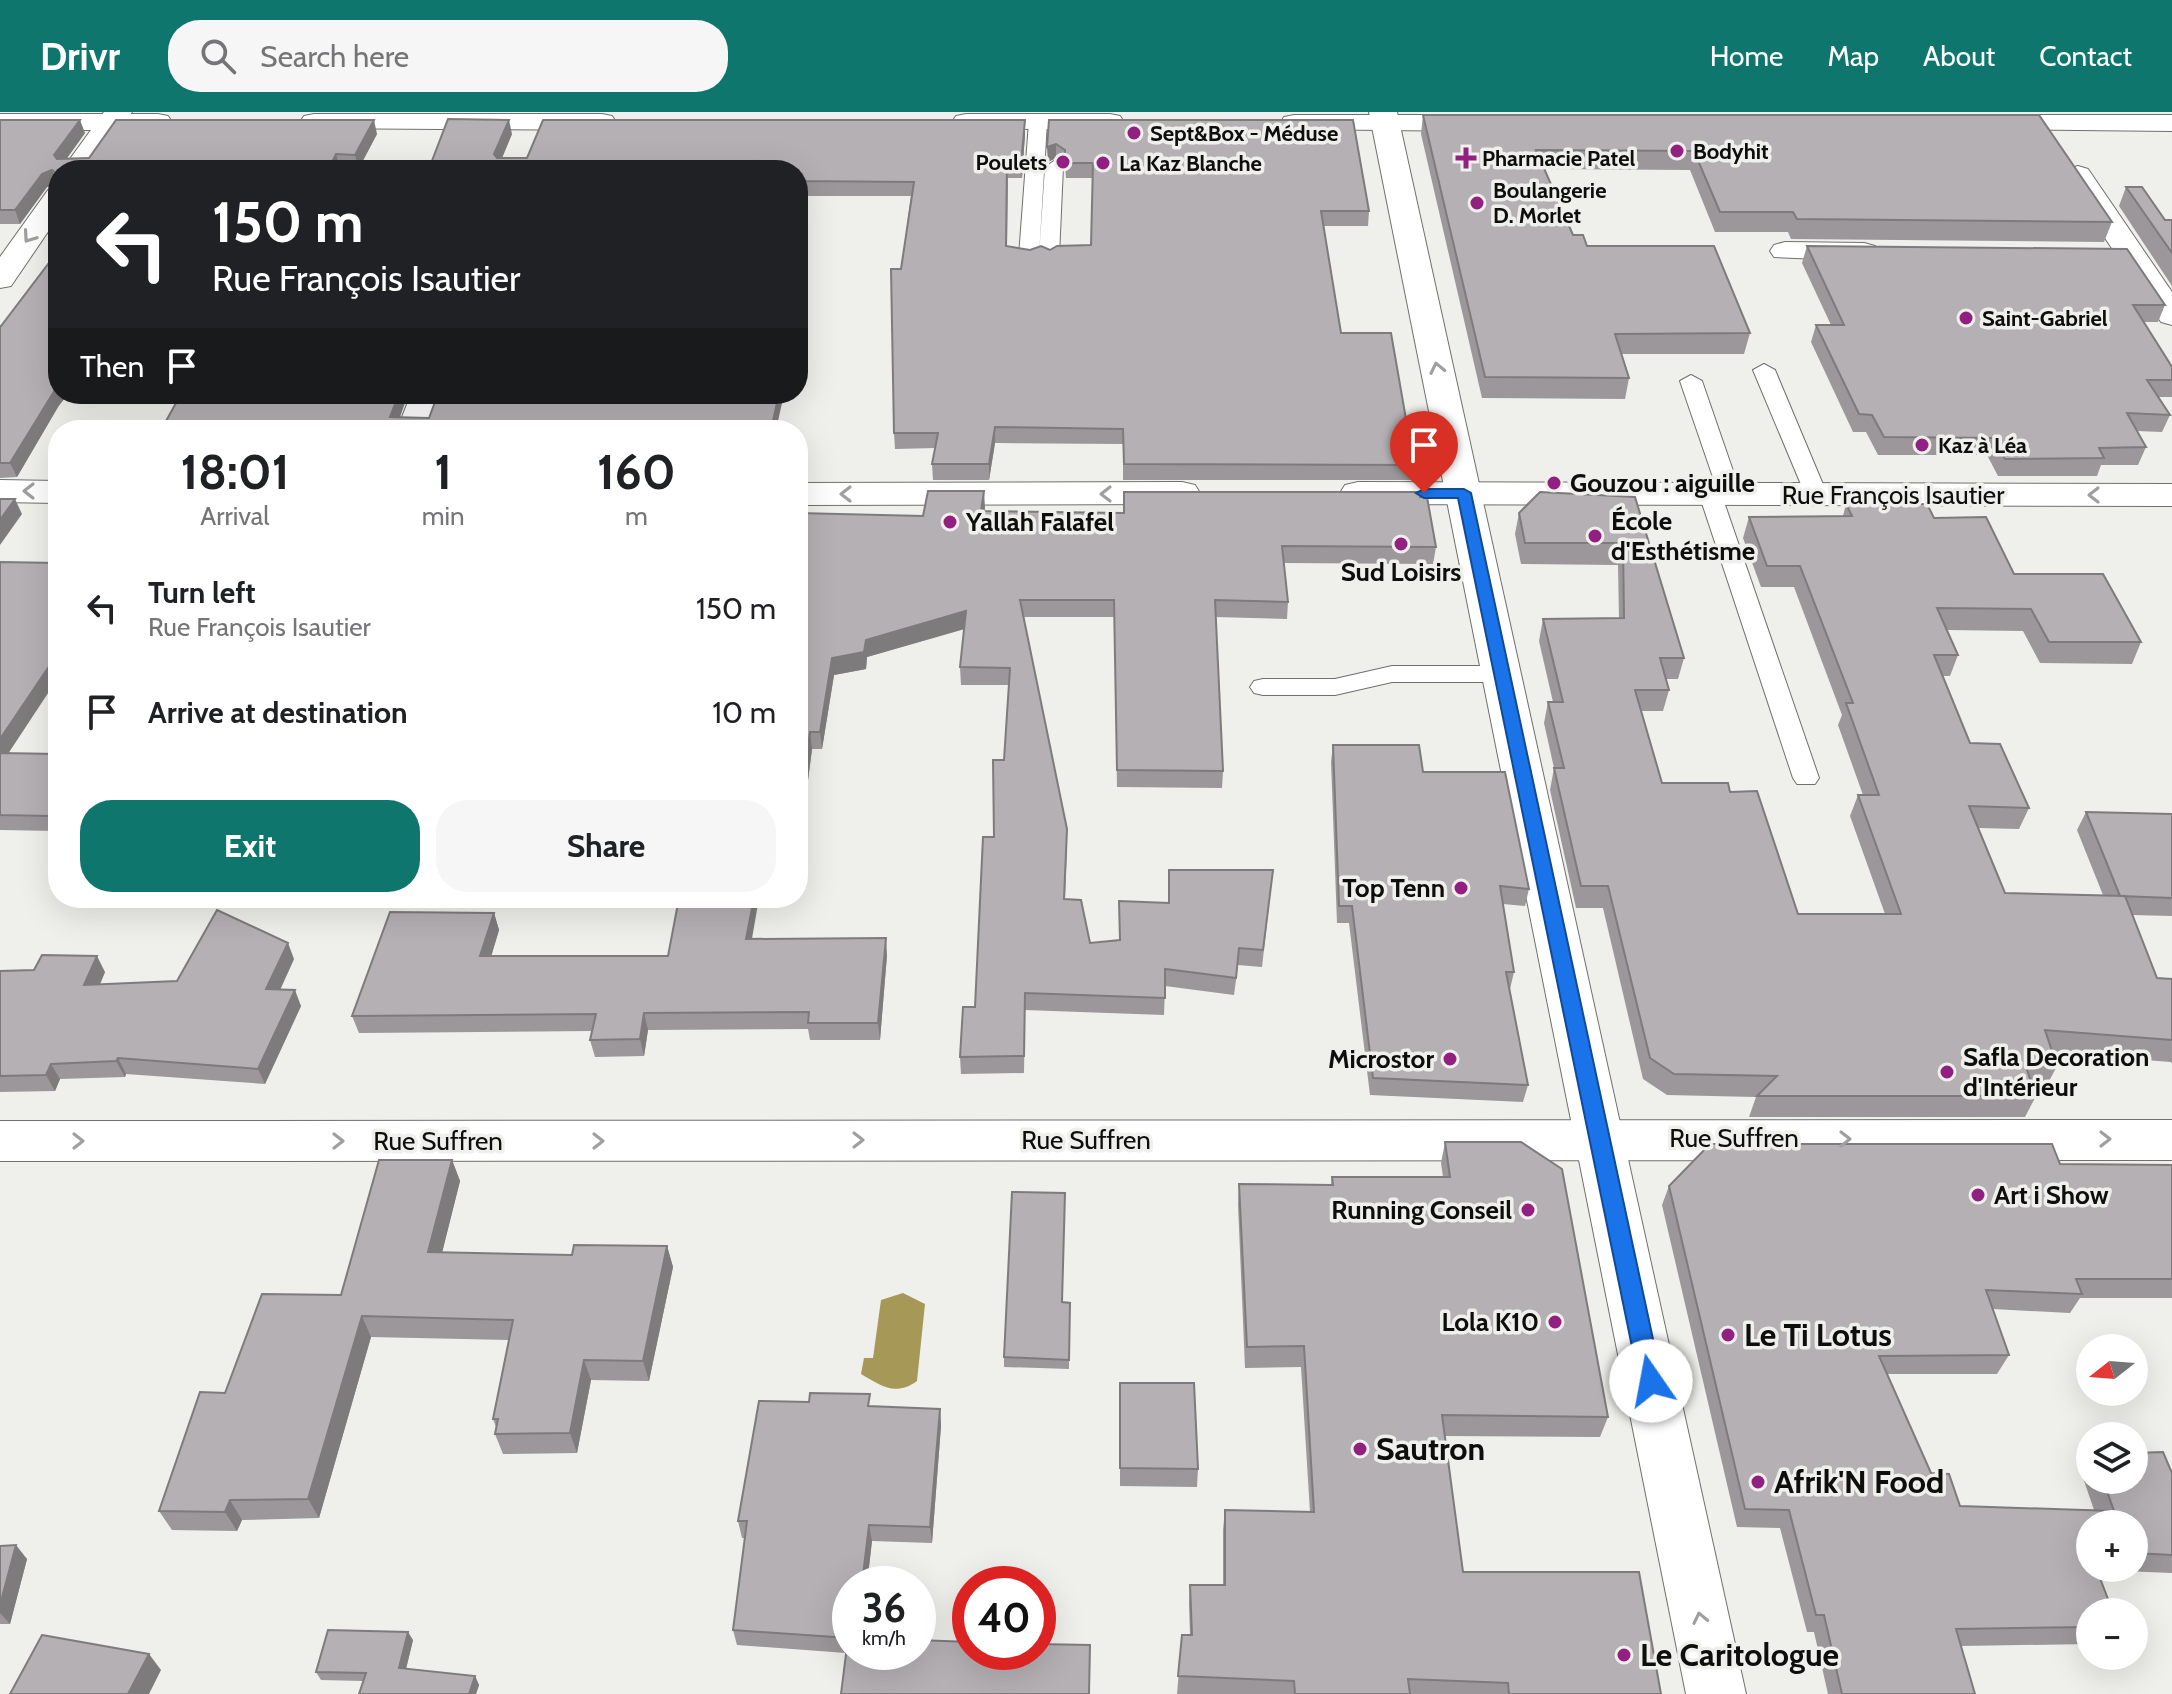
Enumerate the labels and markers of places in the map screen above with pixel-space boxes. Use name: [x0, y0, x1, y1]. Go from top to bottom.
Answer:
place label: Sept&Box - Méduse: [1150, 120, 1338, 147]
marker: Sept&Box - Méduse: [1125, 124, 1143, 142]
place label: Bodyhit: [1693, 138, 1769, 165]
marker: Bodyhit: [1668, 142, 1686, 160]
place label: Pharmacie Patel: [1482, 145, 1635, 172]
place label: Poulets: [976, 149, 1047, 176]
marker: Pharmacie Patel: [1457, 149, 1475, 167]
place label: La Kaz Blanche: [1119, 150, 1262, 177]
marker: Poulets: [1054, 153, 1072, 171]
marker: La Kaz Blanche: [1094, 154, 1112, 172]
place label: Boulangerie D. Morlet: [1493, 177, 1606, 229]
marker: Boulangerie D. Morlet: [1468, 194, 1486, 212]
place label: Saint-Gabriel: [1982, 305, 2108, 332]
marker: Saint-Gabriel: [1957, 309, 1975, 327]
pin: [1390, 411, 1458, 493]
place label: Kaz à Léa: [1938, 432, 2027, 459]
marker: Kaz à Léa: [1913, 436, 1931, 454]
place label: Gouzou : aiguille: [1570, 467, 1755, 499]
marker: Gouzou : aiguille: [1545, 474, 1563, 492]
place label: École d'Esthétisme: [1611, 505, 1755, 567]
place label: Yallah Falafel: [965, 506, 1114, 538]
marker: Yallah Falafel: [941, 513, 959, 531]
marker: École d'Esthétisme: [1586, 527, 1604, 545]
marker: Sud Loisirs: [1392, 535, 1410, 553]
place label: Sud Loisirs: [1341, 556, 1461, 588]
place label: Top Tenn: [1342, 872, 1445, 904]
marker: Top Tenn: [1452, 879, 1470, 897]
place label: Safla Decoration d'Intérieur: [1963, 1041, 2149, 1103]
place label: Microstor: [1328, 1043, 1434, 1075]
marker: Microstor: [1441, 1050, 1459, 1068]
marker: Safla Decoration d'Intérieur: [1938, 1063, 1956, 1081]
place label: Art i Show: [1994, 1179, 2109, 1211]
marker: Art i Show: [1969, 1186, 1987, 1204]
place label: Running Conseil: [1331, 1194, 1512, 1226]
marker: Running Conseil: [1519, 1201, 1537, 1219]
place label: Lola K10: [1441, 1306, 1539, 1338]
marker: Lola K10: [1546, 1313, 1564, 1331]
place label: Le Ti Lotus: [1744, 1315, 1892, 1354]
marker: Le Ti Lotus: [1719, 1326, 1737, 1344]
place label: Sautron: [1376, 1429, 1485, 1468]
marker: Sautron: [1351, 1440, 1369, 1458]
place label: Afrik'N Food: [1774, 1462, 1944, 1501]
marker: Afrik'N Food: [1749, 1473, 1767, 1491]
place label: Le Caritologue: [1640, 1635, 1839, 1674]
marker: Le Caritologue: [1615, 1646, 1633, 1664]

